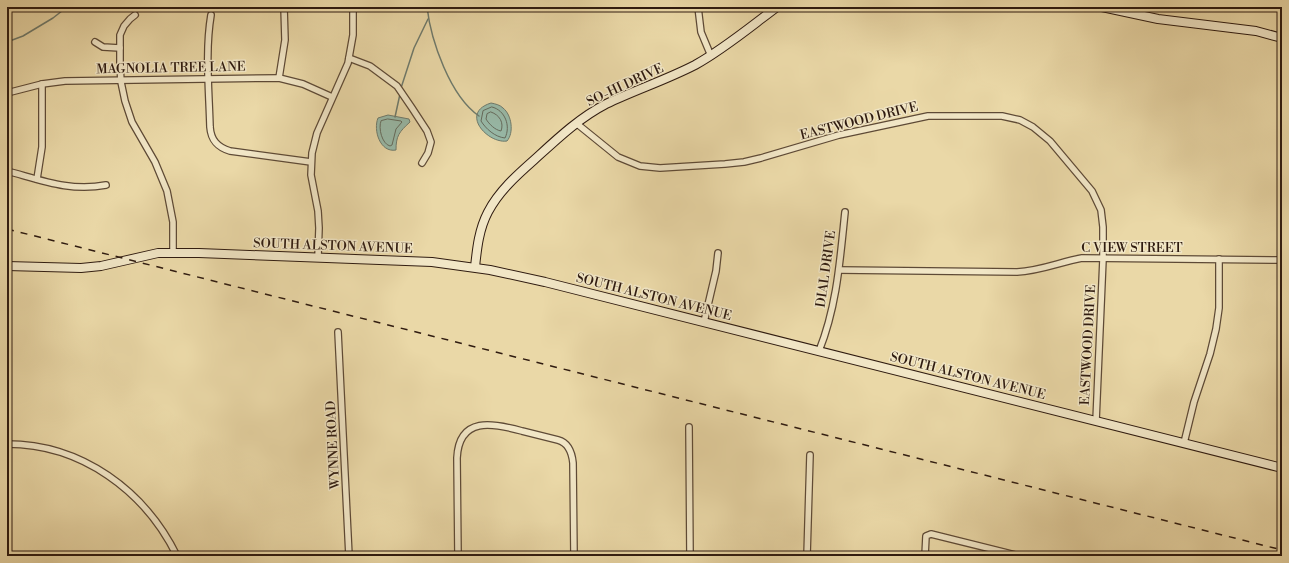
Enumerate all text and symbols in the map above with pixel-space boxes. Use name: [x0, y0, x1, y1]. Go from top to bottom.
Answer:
street label: MAGNOLIA TREE LANE: [96, 59, 246, 77]
street label: SO-HI DRIVE: [584, 60, 666, 110]
street label: EASTWOOD DRIVE: [798, 99, 920, 143]
street label: DIAL DRIVE: [813, 229, 839, 308]
street label: SOUTH ALSTON AVENUE: [253, 235, 413, 257]
street label: C VIEW STREET: [1081, 240, 1183, 256]
street label: SOUTH ALSTON AVENUE: [575, 270, 733, 324]
street label: EASTWOOD DRIVE: [1077, 284, 1099, 406]
street label: SOUTH ALSTON AVENUE: [889, 349, 1047, 403]
street label: WYNNE ROAD: [323, 400, 343, 491]

